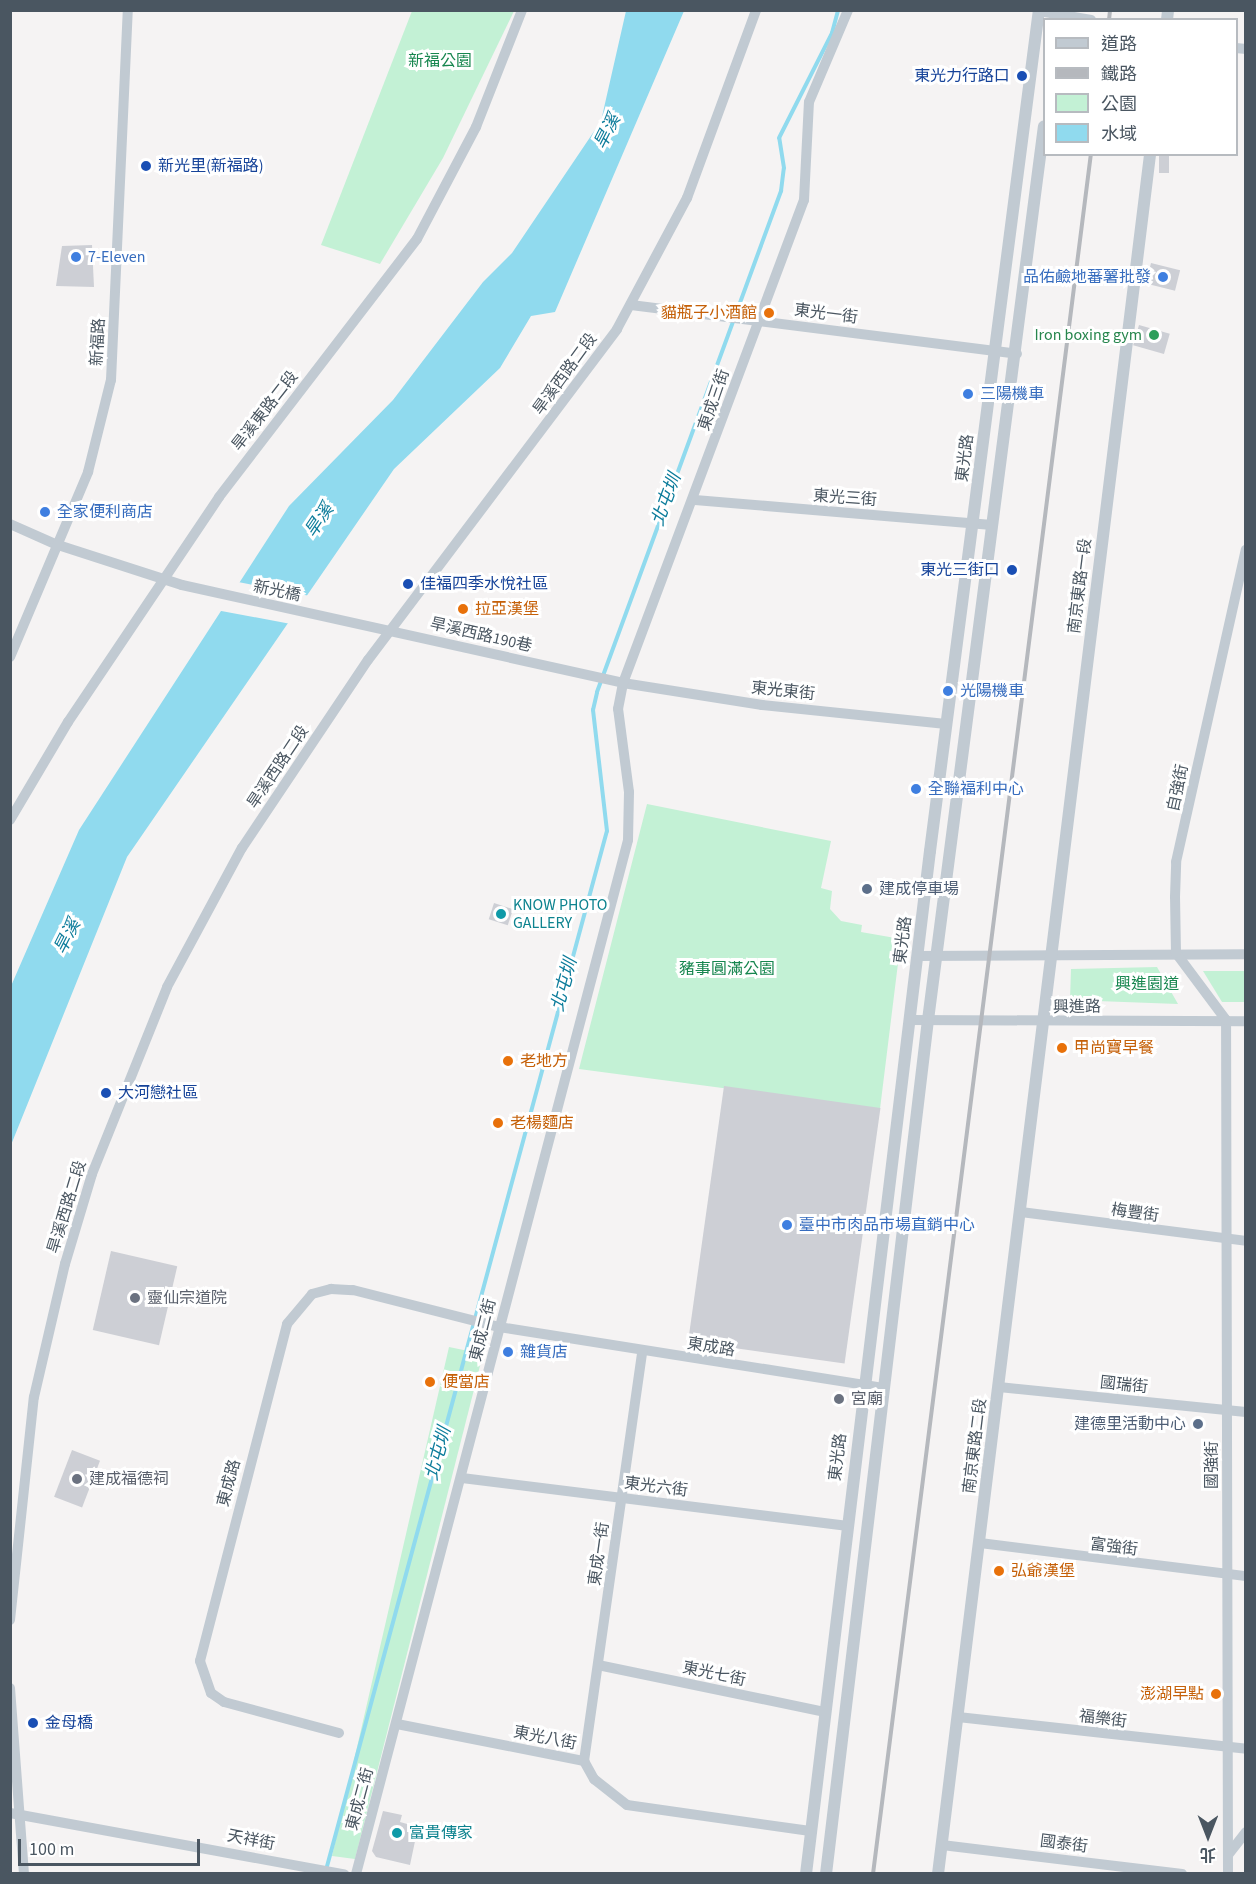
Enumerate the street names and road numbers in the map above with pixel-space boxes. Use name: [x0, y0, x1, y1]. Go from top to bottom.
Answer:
street label: 東光一街: [793, 301, 859, 327]
street label: 新福路: [87, 318, 109, 366]
street label: 旱溪西路二段: [529, 330, 601, 418]
street label: 旱溪東路二段: [228, 367, 302, 455]
street label: 東成三街: [695, 367, 733, 433]
street label: 東光路: [953, 433, 977, 483]
street label: 東光三街: [812, 486, 878, 510]
street label: 南京東路一段: [1065, 537, 1095, 635]
street label: 新光橋: [252, 577, 302, 605]
street label: 旱溪西路190巷: [428, 614, 534, 656]
street label: 東光東街: [750, 678, 816, 704]
street label: 旱溪西路二段: [243, 722, 313, 812]
street label: 自強街: [1164, 763, 1192, 813]
street label: 東光路: [891, 915, 915, 965]
street label: 興進路: [1053, 997, 1101, 1017]
street label: 旱溪西路二段: [44, 1158, 90, 1256]
street label: 梅豐街: [1110, 1200, 1160, 1226]
street label: 東成二街: [466, 1297, 500, 1363]
street label: 東成路: [686, 1334, 736, 1360]
street label: 國瑞街: [1099, 1373, 1149, 1397]
street label: 南京東路二段: [960, 1397, 990, 1495]
street label: 東光路: [826, 1432, 850, 1482]
street label: 國強街: [1202, 1441, 1222, 1489]
street label: 東成路: [214, 1457, 244, 1509]
street label: 東光六街: [623, 1474, 689, 1500]
street label: 東成一街: [585, 1521, 613, 1587]
street label: 富強街: [1089, 1535, 1139, 1559]
street label: 東光七街: [681, 1658, 747, 1690]
street label: 福樂街: [1078, 1707, 1128, 1731]
street label: 東光八街: [512, 1722, 578, 1754]
street label: 東成二街: [342, 1766, 378, 1832]
street label: 天祥街: [226, 1826, 276, 1854]
street label: 國泰街: [1039, 1832, 1089, 1856]

